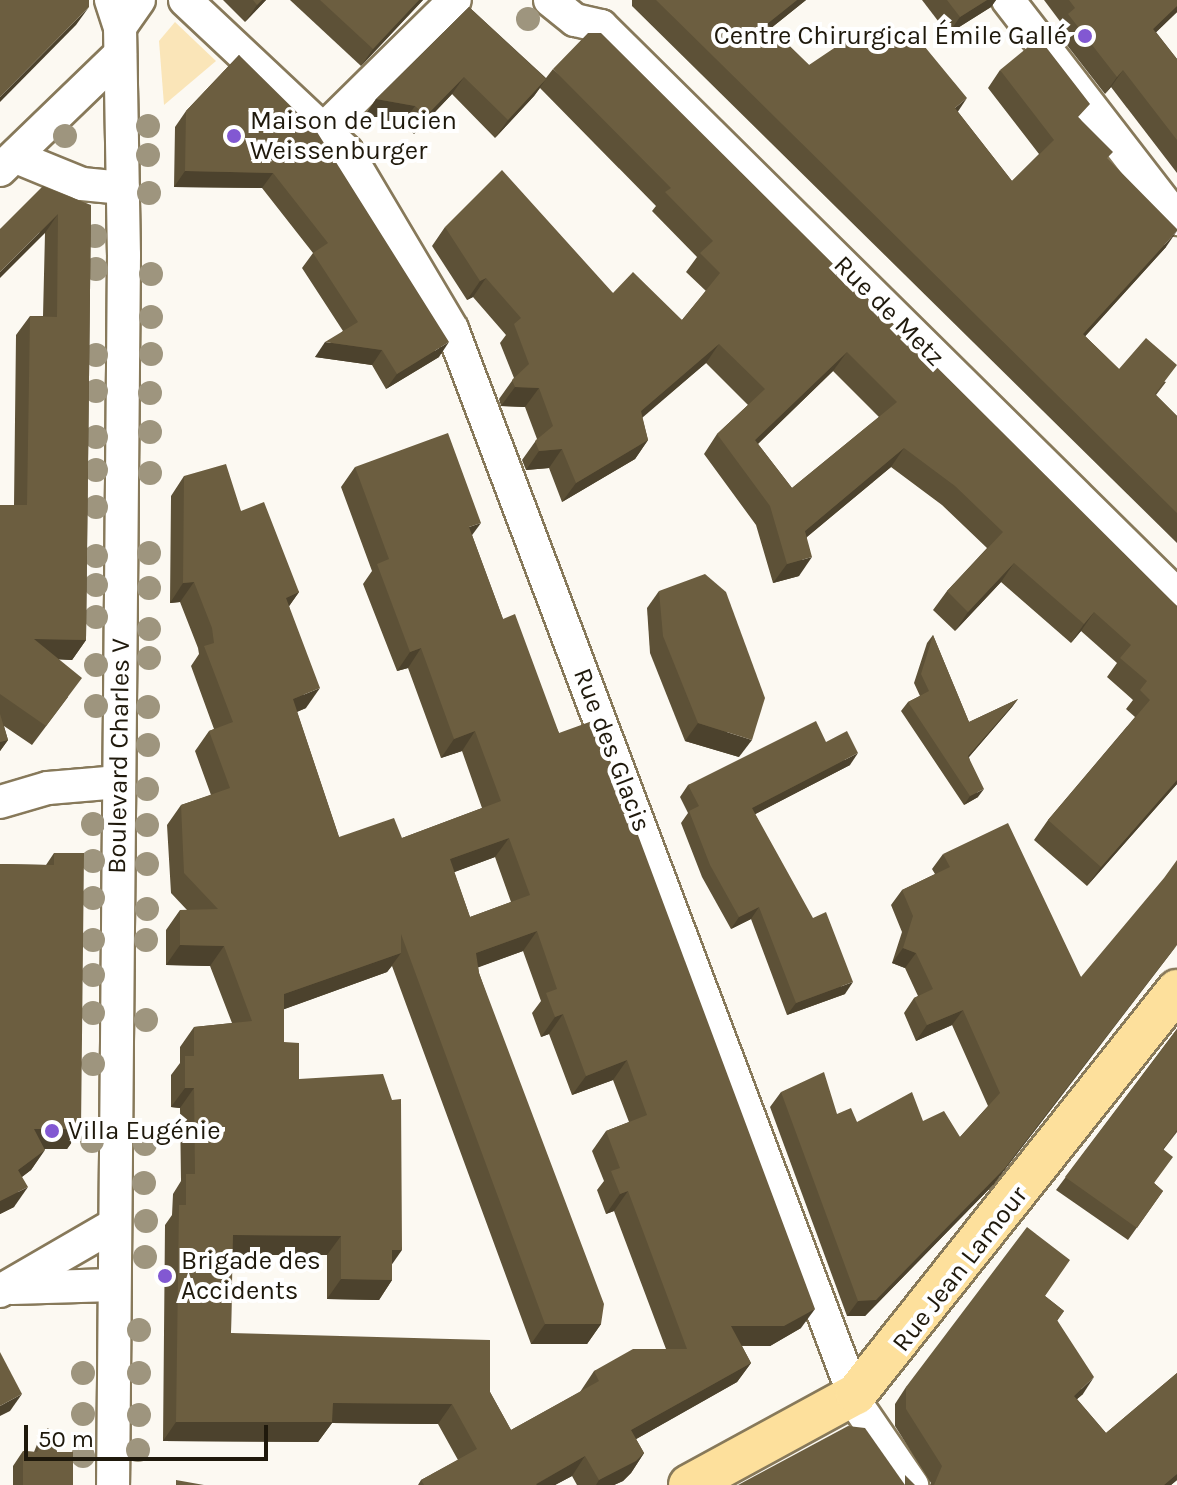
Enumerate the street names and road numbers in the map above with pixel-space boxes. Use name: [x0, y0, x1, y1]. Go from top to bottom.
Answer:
street label: Rue de Metz: [827, 249, 951, 373]
street label: Boulevard Charles V: [101, 638, 137, 874]
street label: Rue des Glacis: [566, 664, 658, 836]
street label: Rue Jean Lamour: [886, 1180, 1034, 1358]

